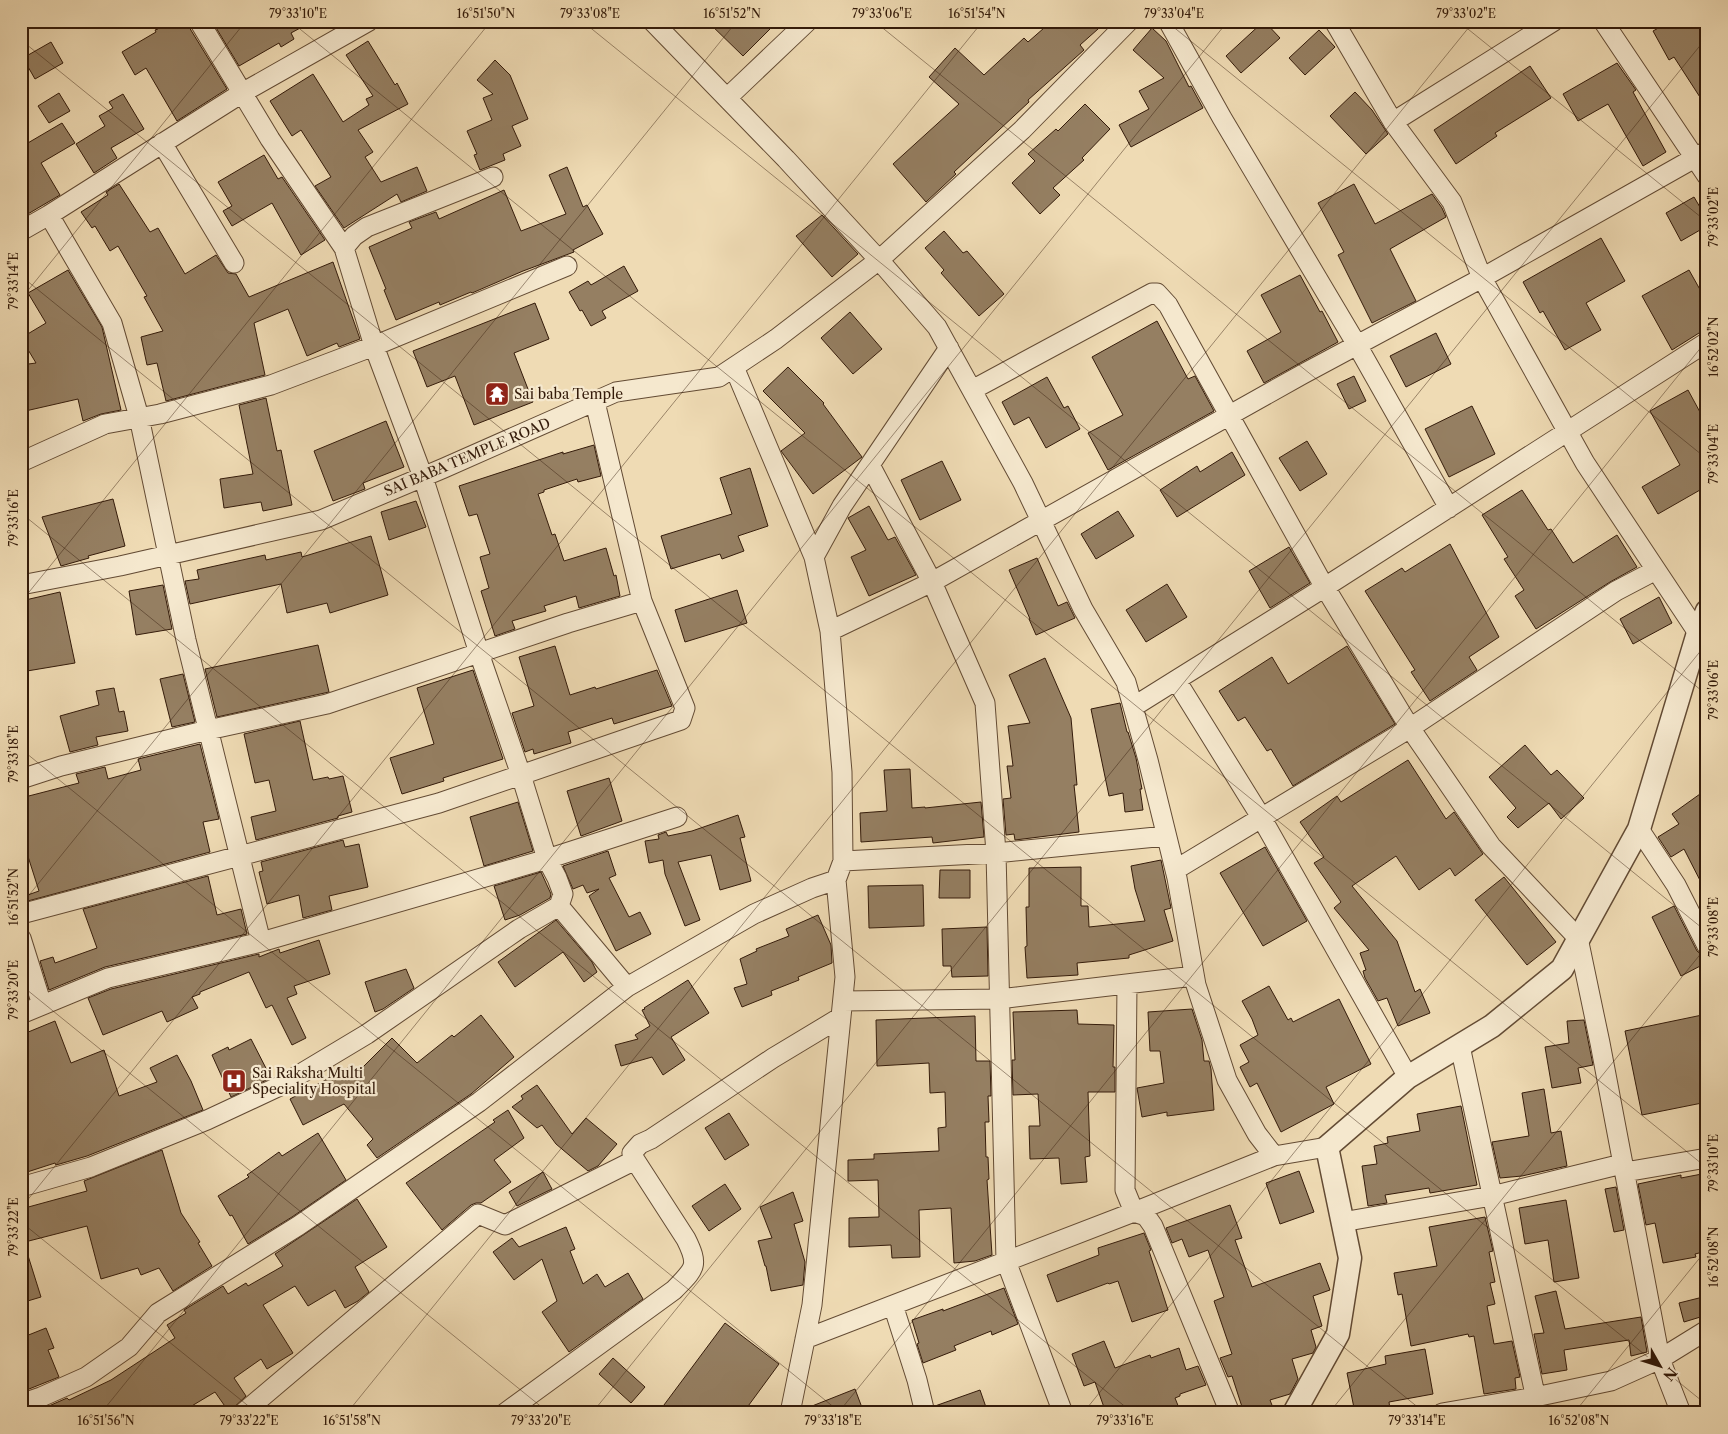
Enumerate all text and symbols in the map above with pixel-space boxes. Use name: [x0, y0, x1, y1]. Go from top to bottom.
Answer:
text: 79°33'10"E: [269, 6, 327, 21]
text: 16°51'50"N: [457, 6, 515, 21]
text: 79°33'08"E: [560, 6, 620, 21]
text: 16°51'52"N: [703, 6, 761, 21]
text: 79°33'06"E: [852, 6, 912, 21]
text: 16°51'54"N: [948, 6, 1006, 21]
text: 79°33'04"E: [1144, 6, 1204, 21]
text: 79°33'02"E: [1436, 6, 1496, 21]
text: 79°33'02"E: [1706, 187, 1721, 247]
text: 79°33'14"E: [6, 252, 21, 310]
text: 16°52'02"N: [1706, 317, 1721, 377]
temple icon: Sai baba Temple: [484, 381, 510, 407]
place label: Sai baba Temple: [514, 385, 623, 403]
street label: SAI BABA TEMPLE ROAD: [381, 414, 553, 500]
text: 79°33'04"E: [1706, 424, 1721, 484]
text: 79°33'16"E: [6, 489, 21, 547]
text: 79°33'06"E: [1706, 660, 1721, 720]
text: 79°33'18"E: [6, 725, 21, 783]
text: 16°51'52"N: [6, 868, 21, 926]
text: 79°33'08"E: [1706, 897, 1721, 957]
text: 79°33'20"E: [6, 960, 21, 1020]
place label: Sai Raksha Multi Speciality Hospital: [252, 1064, 376, 1098]
hospital icon: Sai Raksha Multi Speciality Hospital: [221, 1068, 247, 1094]
text: 79°33'10"E: [1706, 1134, 1721, 1192]
text: 79°33'22"E: [6, 1197, 21, 1257]
text: 16°52'08"N: [1706, 1226, 1721, 1287]
north arrow: [1636, 1342, 1686, 1392]
text: N: [1659, 1364, 1681, 1385]
text: 16°51'56"N: [77, 1413, 135, 1428]
text: 79°33'22"E: [219, 1413, 279, 1428]
text: 16°51'58"N: [323, 1413, 381, 1428]
text: 79°33'20"E: [511, 1413, 571, 1428]
text: 79°33'18"E: [804, 1413, 862, 1428]
text: 79°33'16"E: [1096, 1413, 1154, 1428]
text: 79°33'14"E: [1388, 1413, 1446, 1428]
text: 16°52'08"N: [1549, 1413, 1610, 1428]

